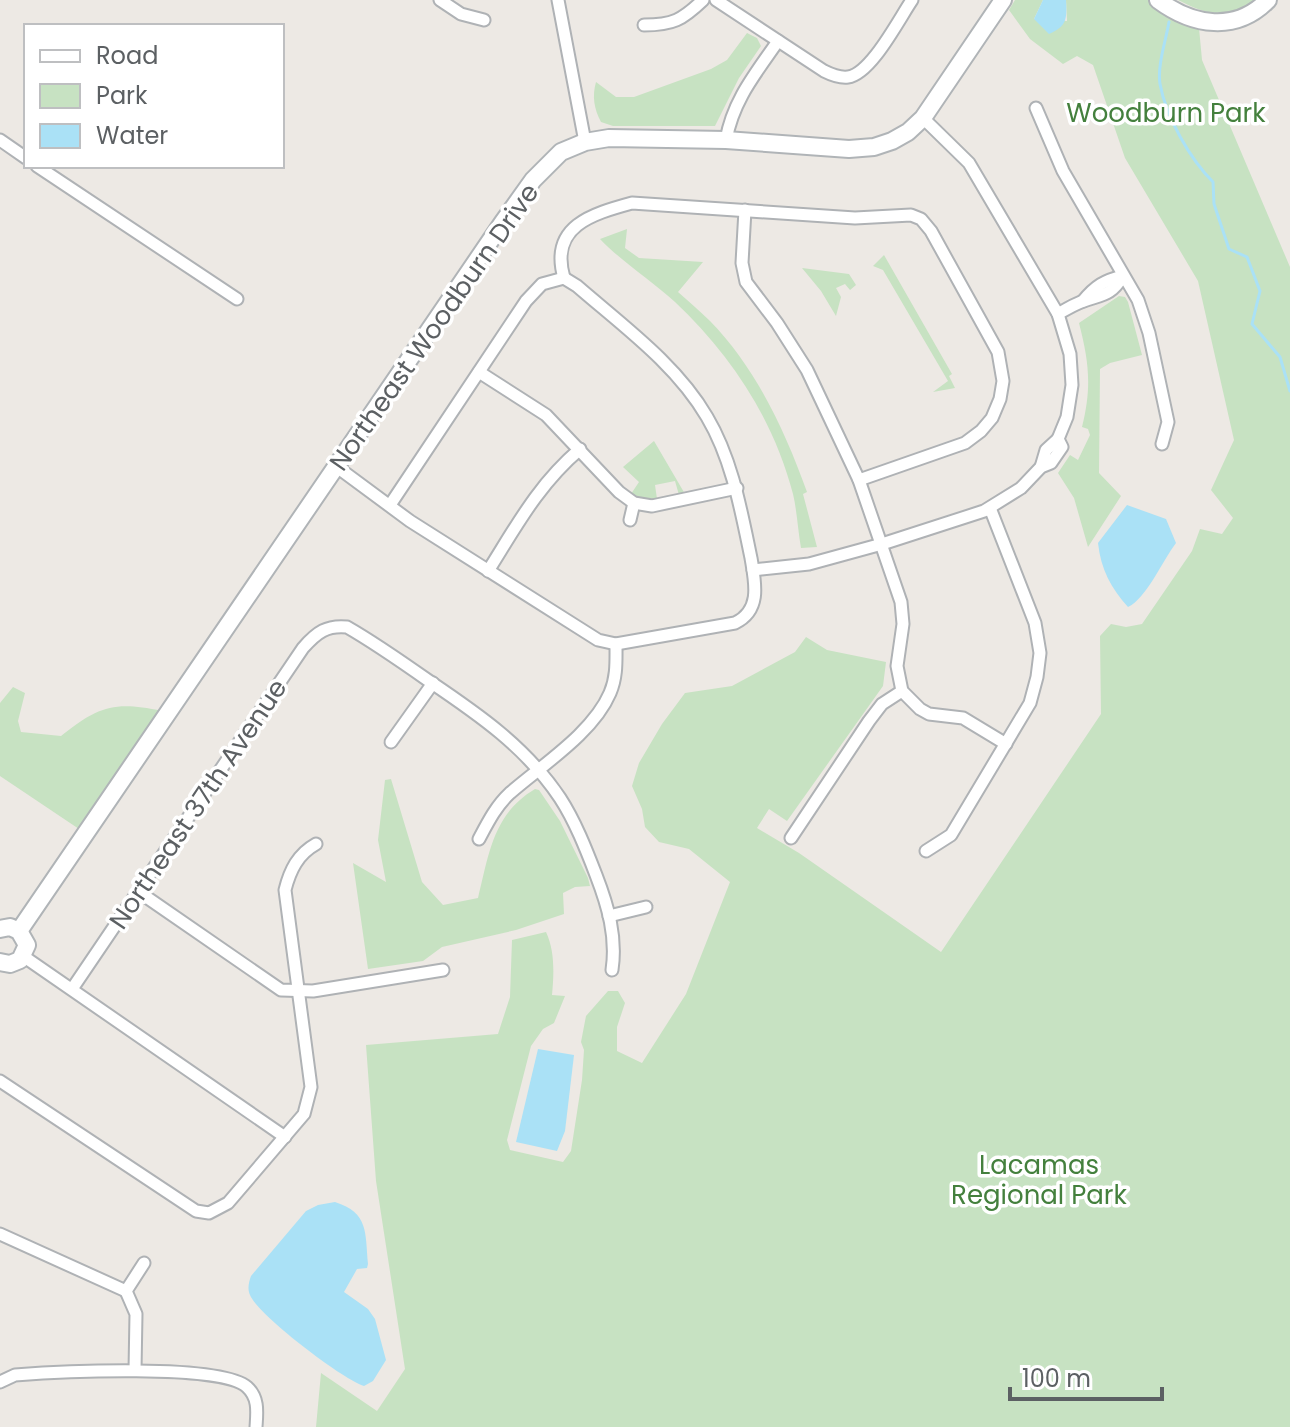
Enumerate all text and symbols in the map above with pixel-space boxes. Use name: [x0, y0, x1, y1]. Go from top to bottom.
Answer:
legend: [24, 24, 284, 168]
text: Road: [96, 39, 158, 72]
text: Park: [96, 79, 148, 112]
park label: Woodburn Park: [1066, 95, 1266, 131]
text: Water: [96, 119, 168, 152]
street label: Northeast Woodburn Drive: [321, 176, 547, 478]
street label: Northeast 37th Avenue: [101, 672, 295, 936]
park label: Lacamas Regional Park: [951, 1147, 1128, 1213]
scale bar: [1010, 1351, 1162, 1401]
text: 100 m: [1022, 1362, 1091, 1395]

